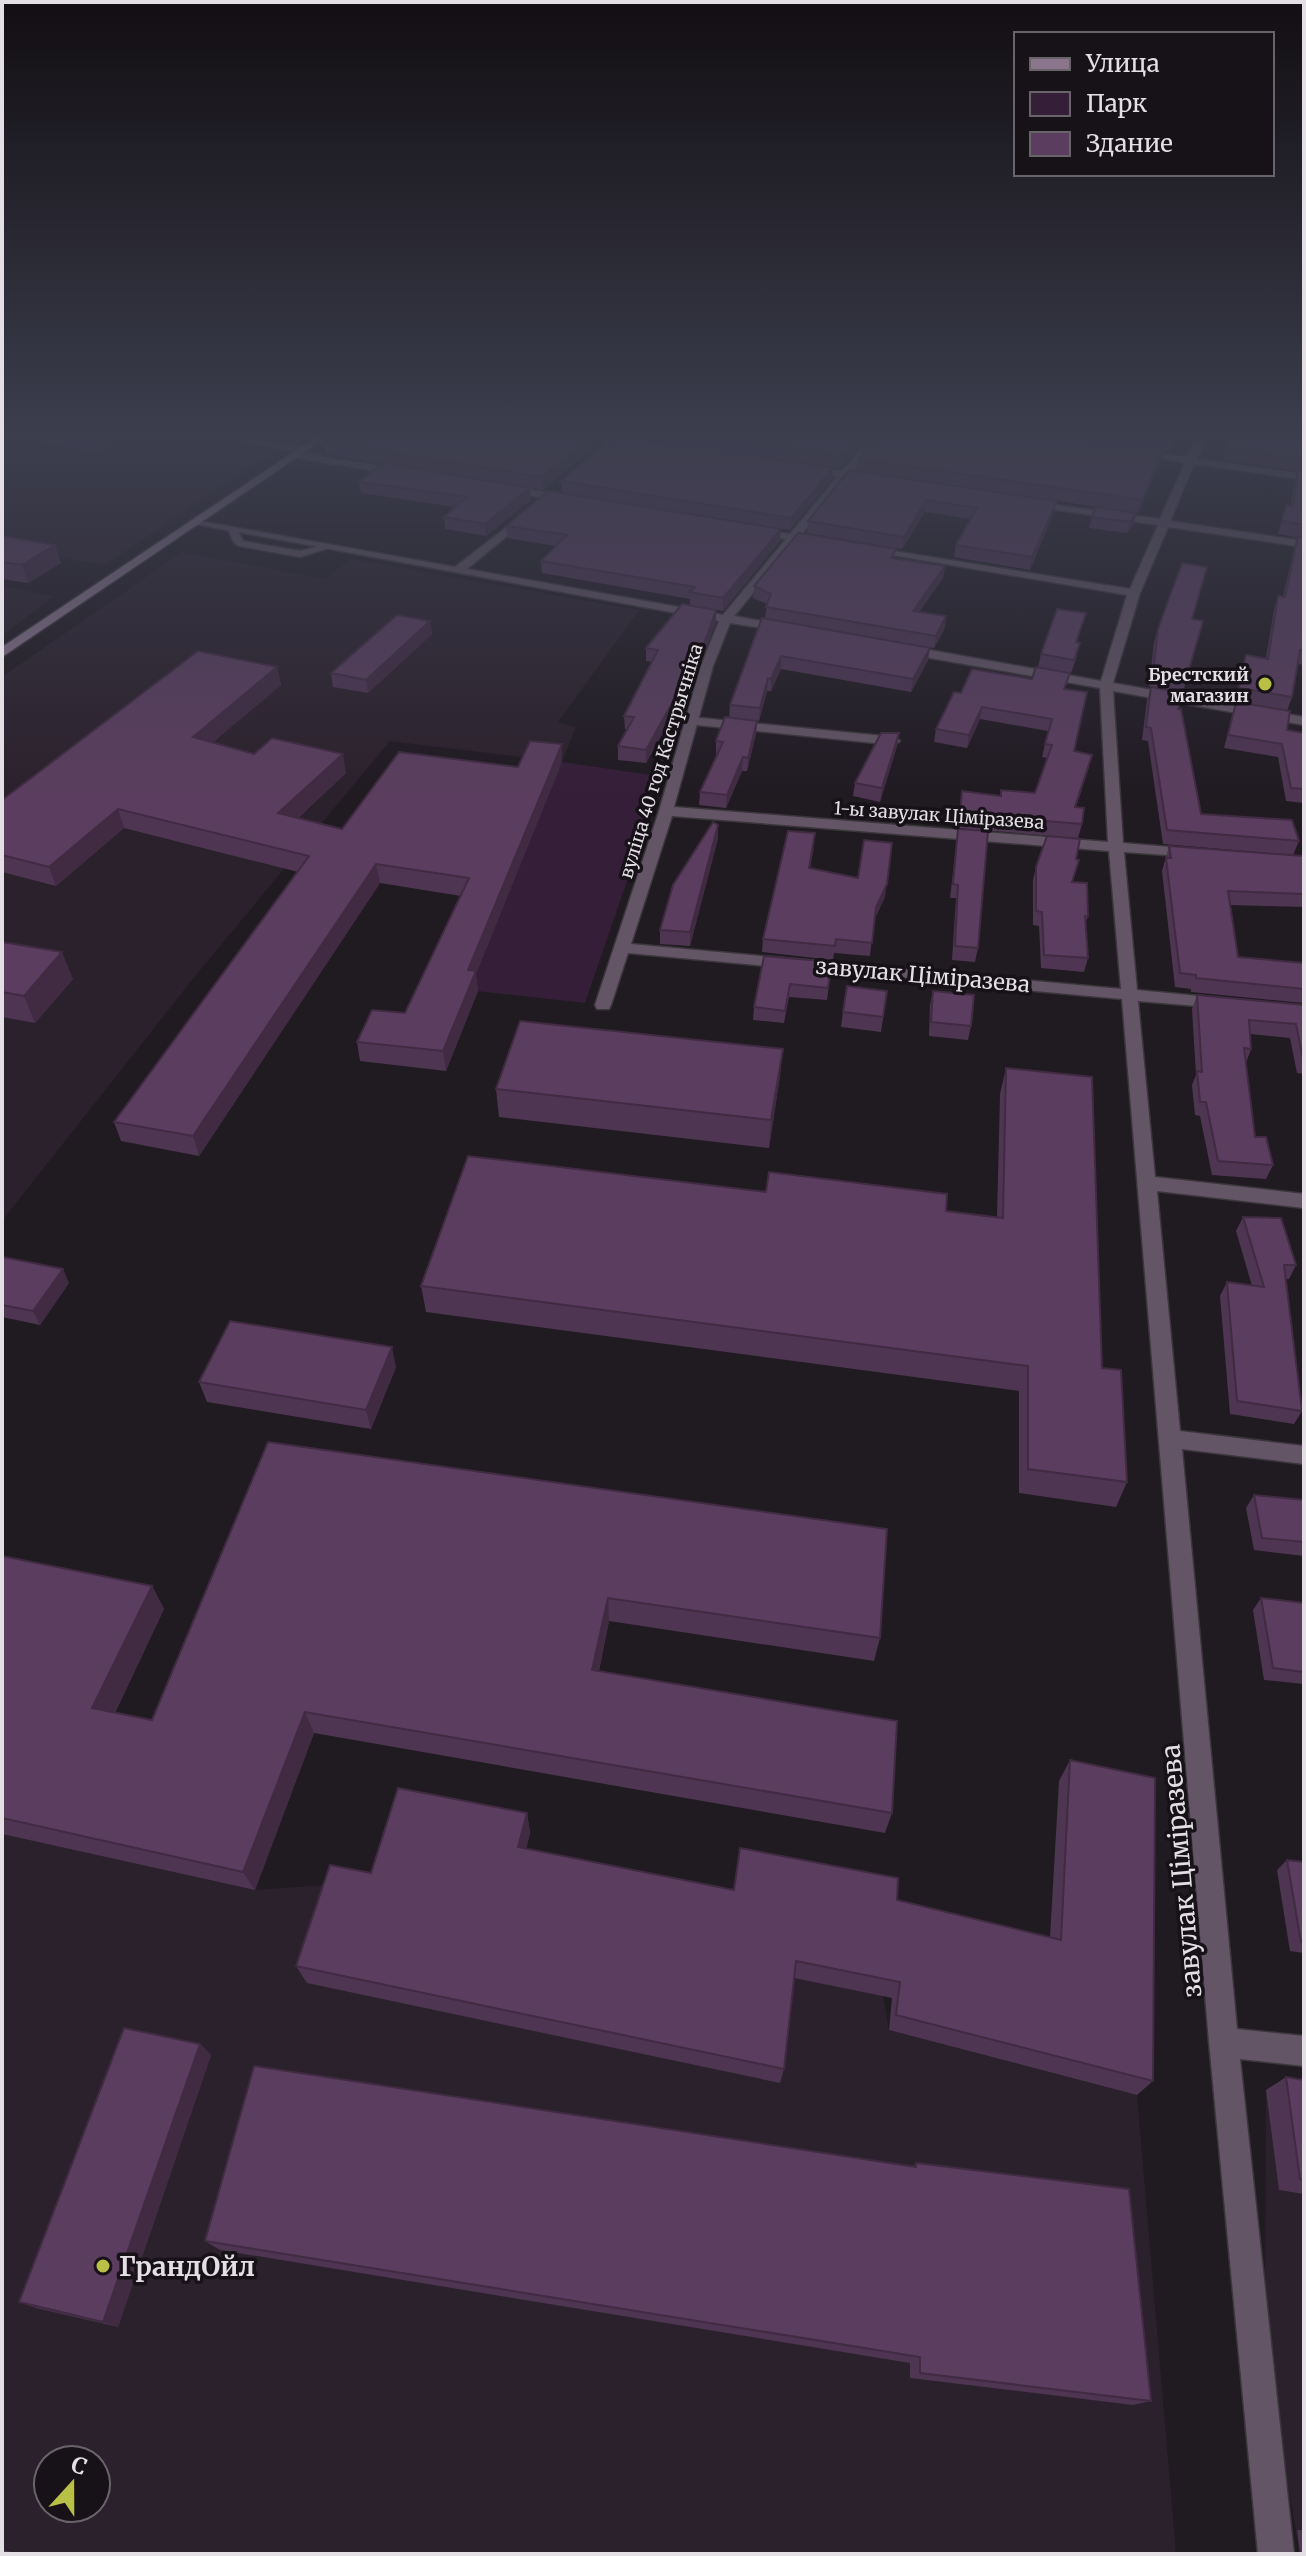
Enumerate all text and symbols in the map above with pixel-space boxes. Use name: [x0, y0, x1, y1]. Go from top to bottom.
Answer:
legend: [1014, 32, 1274, 176]
text: Улица: [1085, 48, 1160, 79]
text: Парк: [1086, 88, 1147, 119]
text: Здание: [1086, 128, 1173, 159]
street label: вуліца 40 год Кастрычніка: [614, 641, 708, 881]
place label: Брестский магазин: [1148, 663, 1249, 707]
marker: Брестский магазин: [1256, 675, 1274, 693]
street label: 1-ы завулак Ціміразева: [833, 796, 1045, 834]
street label: завулак Ціміразева: [815, 952, 1031, 998]
street label: завулак Ціміразева: [1153, 1743, 1208, 1999]
place label: ГрандОйл: [119, 2250, 255, 2283]
marker: ГрандОйл: [94, 2257, 112, 2275]
north arrow: [32, 2444, 112, 2524]
text: С: [67, 2450, 91, 2481]

